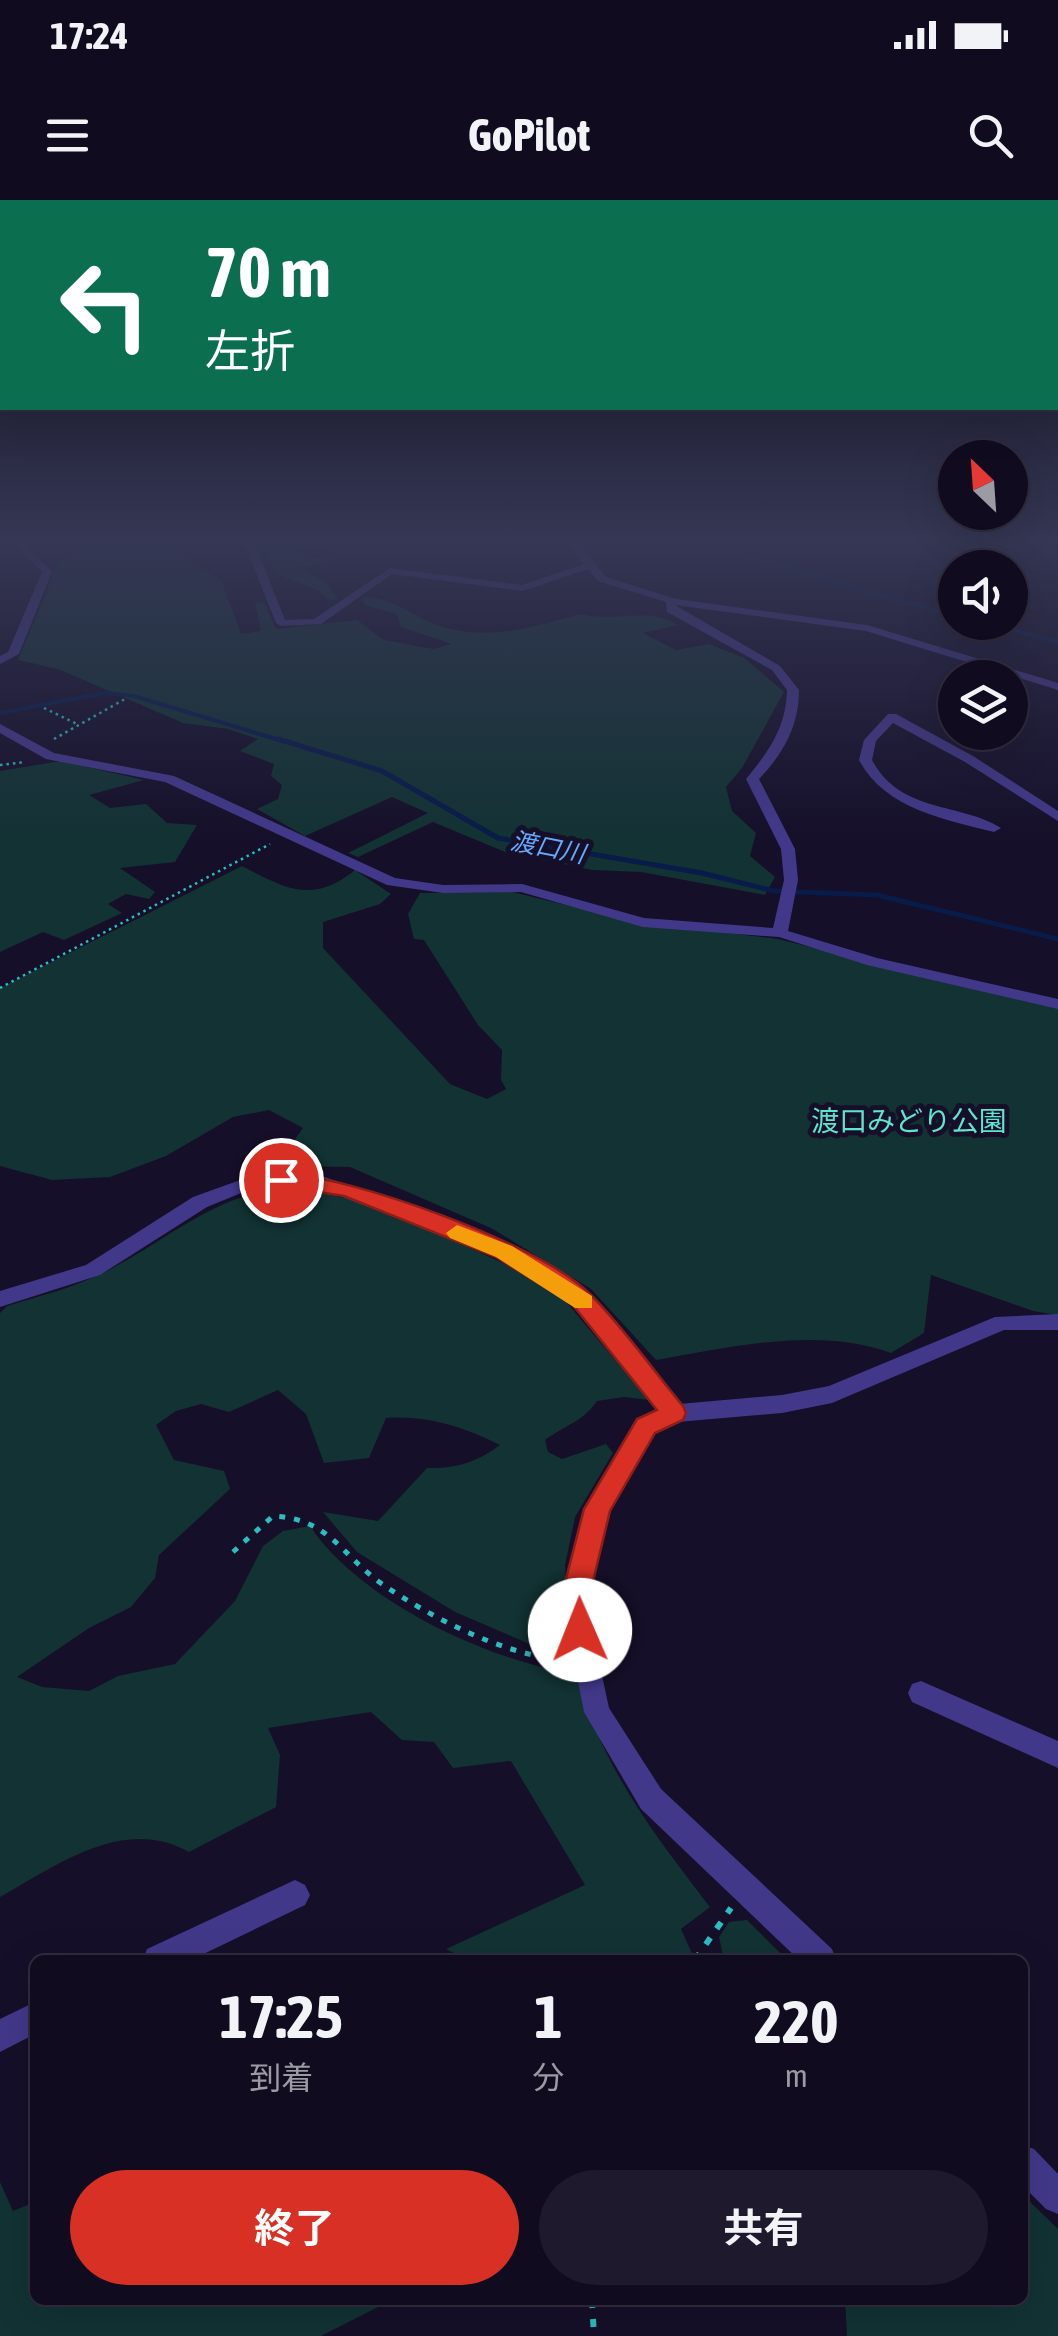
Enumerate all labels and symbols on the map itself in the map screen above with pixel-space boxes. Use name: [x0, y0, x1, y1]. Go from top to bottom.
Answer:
north arrow: [938, 440, 1028, 530]
water label: 渡口川: [509, 826, 590, 868]
park label: 渡口みどり公園: [811, 1105, 1007, 1137]
pin: [239, 1138, 324, 1223]
position arrow: [528, 1578, 632, 1682]

